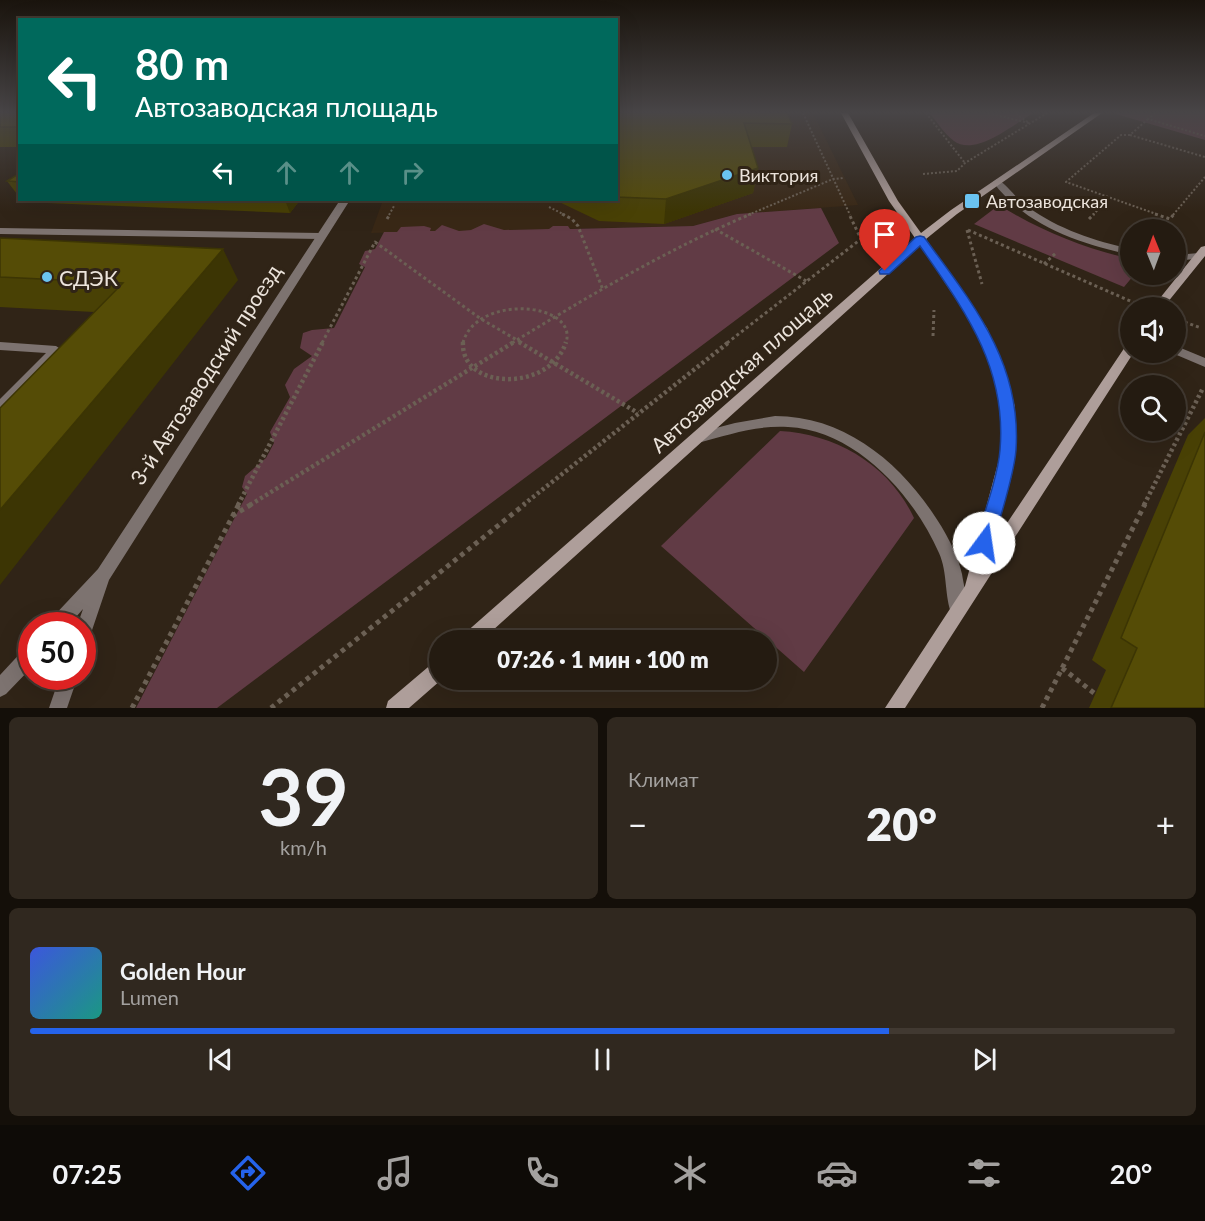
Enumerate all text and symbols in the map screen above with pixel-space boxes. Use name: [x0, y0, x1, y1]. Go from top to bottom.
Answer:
text: 80 m: [135, 39, 229, 89]
icon: left: [36, 42, 114, 120]
text: Автозаводская площадь: [135, 90, 438, 123]
icon: left: [207, 156, 240, 189]
icon: ahead: [270, 156, 303, 189]
icon: ahead: [333, 156, 366, 189]
icon: right: [396, 156, 429, 189]
place label: Виктория: [739, 164, 818, 186]
marker: Виктория: [720, 168, 734, 182]
place label: Автозаводская: [986, 190, 1108, 212]
marker: Автозаводская: [963, 192, 981, 210]
pin: [859, 209, 910, 271]
icon: arrive: [868, 218, 901, 251]
north arrow: [1120, 219, 1186, 285]
map controls: [1120, 219, 1186, 441]
street label: 3-й Автозаводский проезд: [124, 259, 286, 489]
place label: СДЭК: [59, 265, 118, 290]
marker: СДЭК: [40, 270, 54, 284]
street label: Автозаводская площадь: [645, 281, 837, 457]
button: sound: [1120, 297, 1186, 363]
button: search: [1120, 375, 1186, 441]
position arrow: [952, 511, 1016, 575]
speed limit sign: 50: [18, 612, 96, 690]
text: 07:26 · 1 мин · 100 m: [497, 646, 709, 673]
text: 39: [258, 749, 349, 843]
text: Климат: [628, 767, 699, 791]
text: 20°: [866, 797, 937, 851]
text: −: [628, 804, 647, 844]
text: +: [1156, 804, 1175, 844]
text: km/h: [280, 835, 327, 859]
text: Golden Hour: [120, 958, 246, 985]
text: Lumen: [120, 985, 179, 1009]
icon: previous: [204, 1043, 237, 1076]
icon: pause: [586, 1043, 619, 1076]
icon: next: [968, 1043, 1001, 1076]
icon: directions: [227, 1152, 269, 1194]
icon: music: [374, 1152, 416, 1194]
icon: phone: [521, 1152, 563, 1194]
icon: climate: [669, 1152, 711, 1194]
icon: car: [816, 1152, 858, 1194]
icon: filters: [963, 1152, 1005, 1194]
text: 07:25: [53, 1157, 122, 1190]
text: 20°: [1110, 1157, 1152, 1190]

